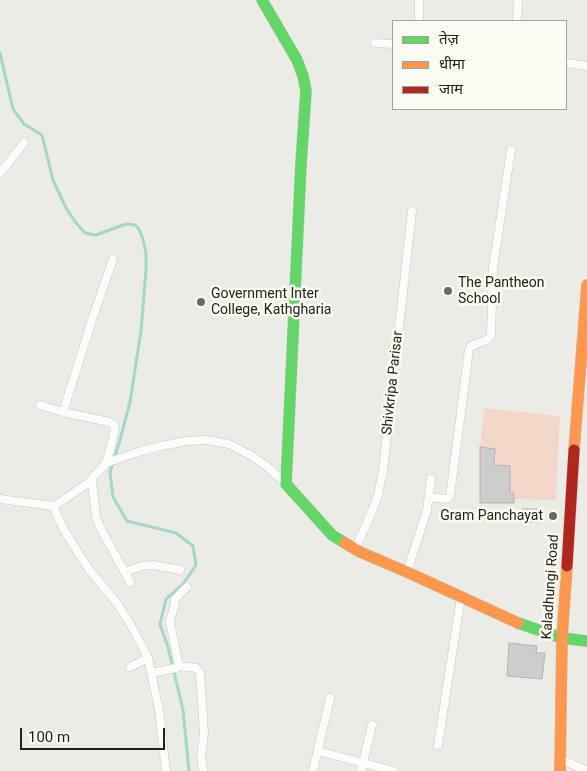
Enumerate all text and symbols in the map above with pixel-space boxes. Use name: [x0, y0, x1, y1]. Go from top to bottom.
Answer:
legend: [392, 20, 567, 110]
text: तेज़: [439, 30, 459, 48]
text: धीमा: [439, 55, 465, 73]
text: जाम: [439, 80, 463, 98]
place label: The Pantheon School: [458, 275, 544, 308]
marker: The Pantheon School: [442, 285, 454, 297]
place label: Government Inter College, Kathgharia: [211, 286, 331, 318]
marker: Government Inter College, Kathgharia: [195, 296, 207, 308]
street label: Shivkripa Parisar: [379, 330, 407, 436]
place label: Gram Panchayat: [440, 508, 543, 524]
marker: Gram Panchayat: [547, 510, 559, 522]
street label: Kaladhungi Road: [539, 534, 563, 640]
scale bar: [22, 718, 168, 750]
text: 100 m: [28, 728, 70, 746]

